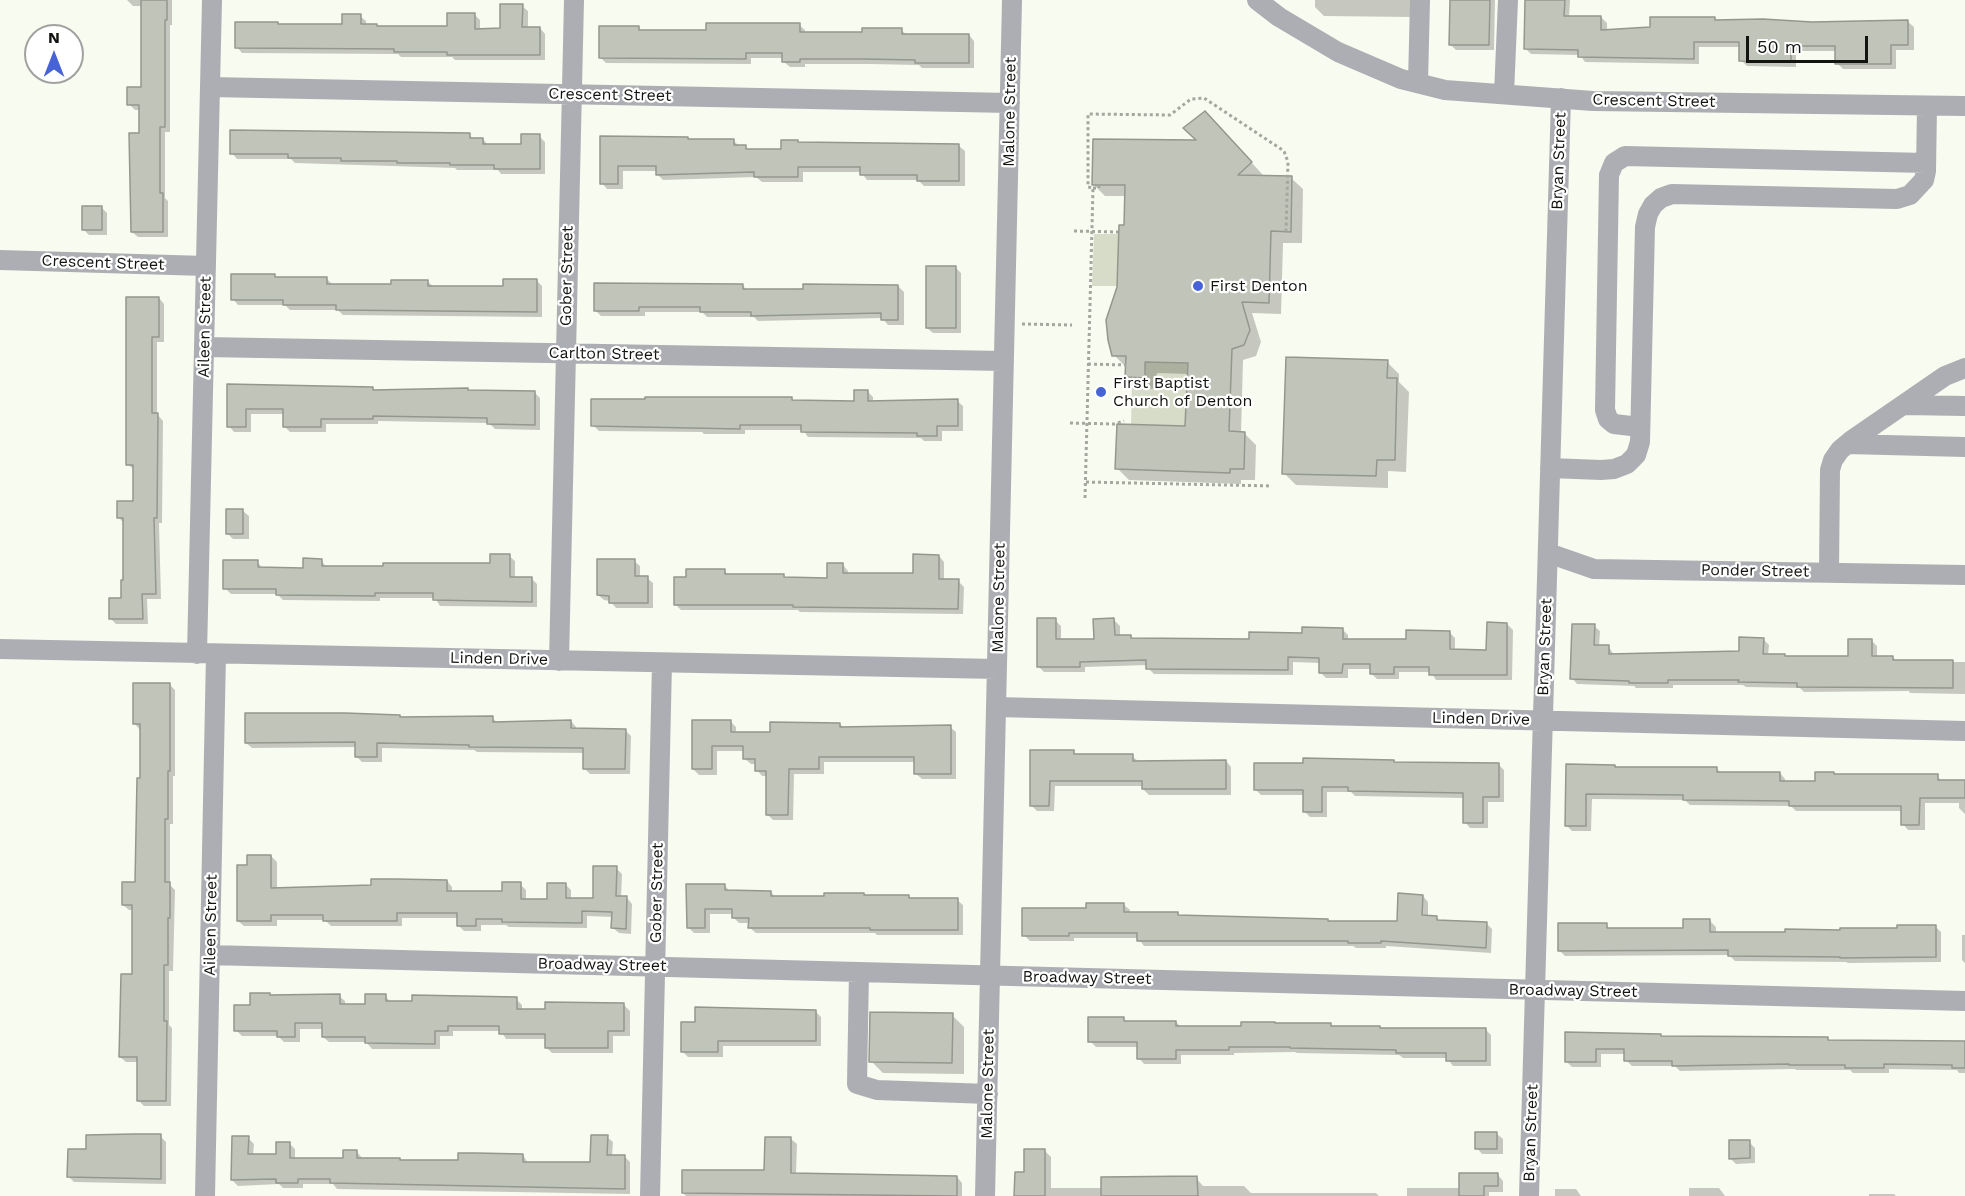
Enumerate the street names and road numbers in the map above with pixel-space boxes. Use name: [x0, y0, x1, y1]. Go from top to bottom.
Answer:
street label: Malone Street: [999, 57, 1021, 167]
street label: Crescent Street: [548, 84, 672, 106]
street label: Crescent Street: [1592, 90, 1716, 112]
street label: Bryan Street: [1548, 112, 1570, 210]
street label: Gober Street: [557, 226, 577, 326]
street label: Crescent Street: [41, 251, 165, 275]
street label: Aileen Street: [195, 276, 215, 378]
street label: Carlton Street: [548, 343, 660, 365]
street label: Malone Street: [988, 543, 1010, 653]
street label: Ponder Street: [1701, 560, 1809, 582]
street label: Bryan Street: [1534, 598, 1556, 696]
street label: Linden Drive: [450, 649, 548, 669]
street label: Linden Drive: [1432, 709, 1530, 729]
street label: Gober Street: [647, 843, 667, 943]
street label: Aileen Street: [201, 874, 221, 976]
street label: Broadway Street: [537, 954, 667, 976]
street label: Broadway Street: [1022, 967, 1152, 989]
street label: Broadway Street: [1508, 980, 1638, 1002]
street label: Malone Street: [977, 1029, 999, 1139]
street label: Bryan Street: [1520, 1084, 1542, 1182]

